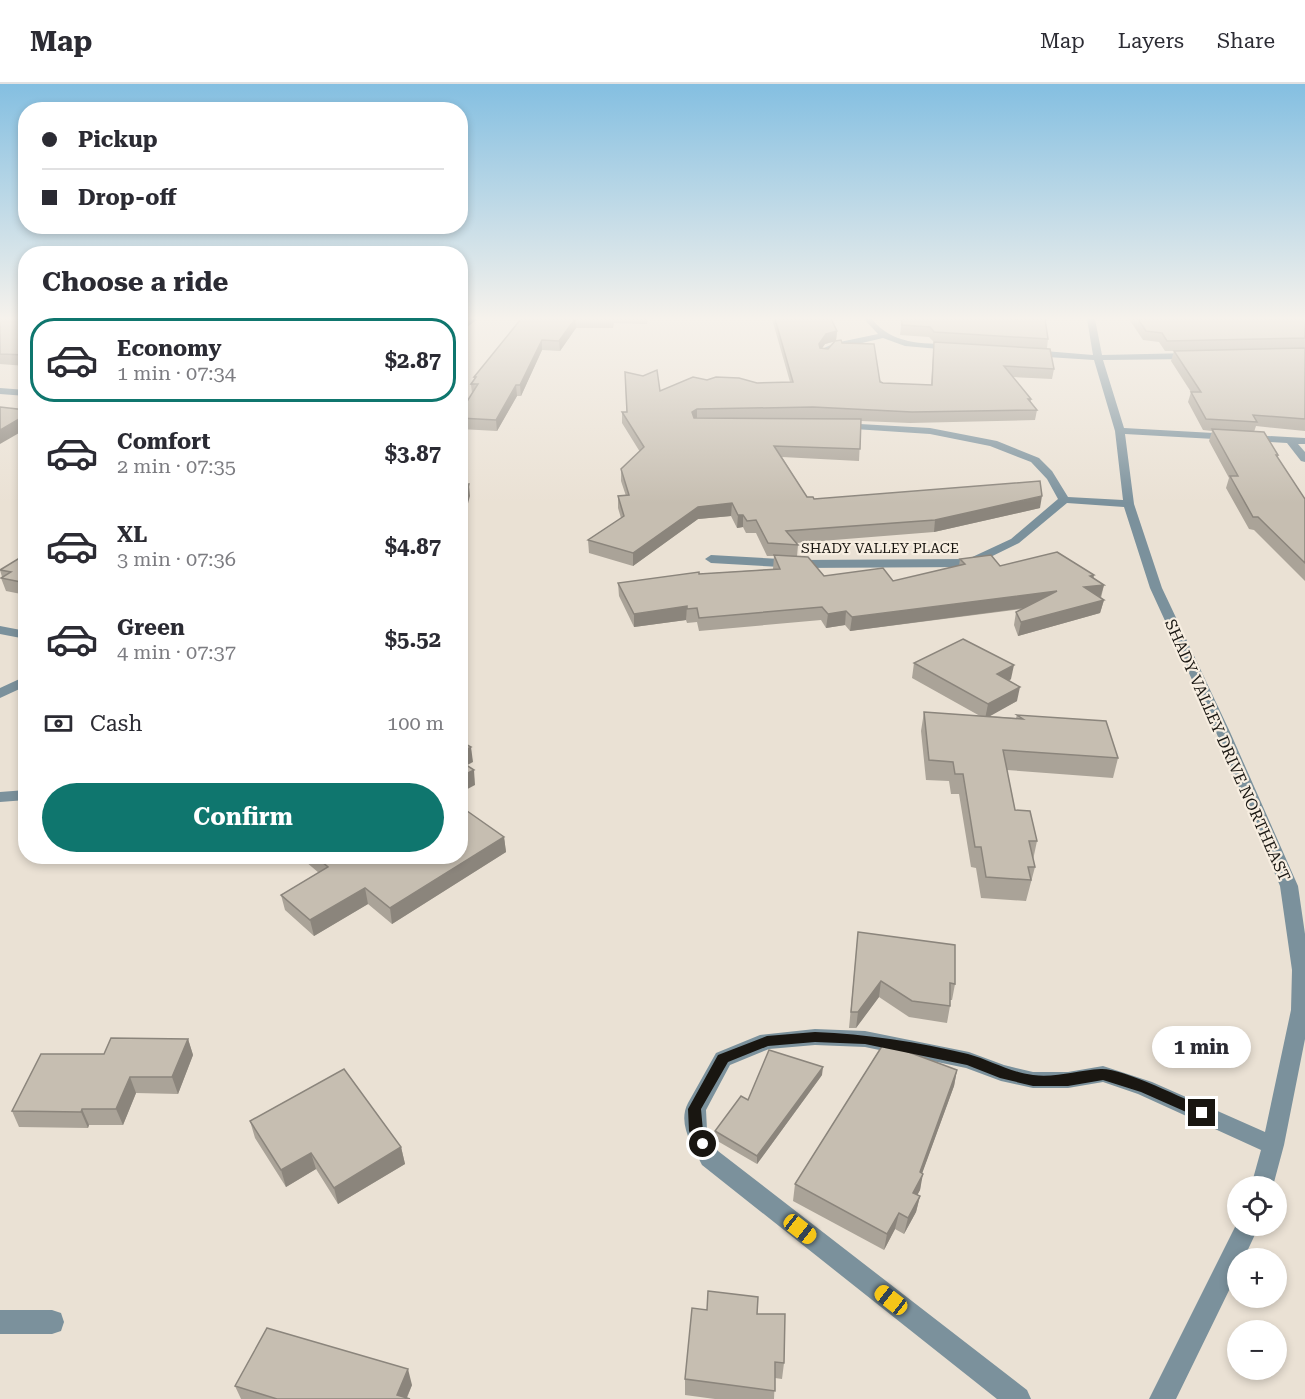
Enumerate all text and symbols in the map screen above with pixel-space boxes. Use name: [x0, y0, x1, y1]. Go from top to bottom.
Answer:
text: Map: [30, 25, 92, 58]
text: Map: [1040, 29, 1085, 53]
text: Layers: [1118, 29, 1184, 53]
text: Share: [1217, 29, 1275, 53]
text: Pickup: [78, 127, 158, 152]
text: Drop-off: [78, 185, 176, 210]
text: Choose a ride: [42, 266, 228, 298]
icon: car: [45, 333, 99, 387]
text: Economy: [117, 336, 221, 361]
text: $2.87: [385, 348, 441, 373]
text: 1 min · 07:34: [117, 361, 236, 385]
icon: car: [45, 426, 99, 480]
text: Comfort: [117, 429, 210, 454]
text: $3.87: [385, 441, 441, 466]
text: 2 min · 07:35: [117, 454, 236, 478]
icon: car: [45, 519, 99, 573]
text: XL: [117, 522, 147, 547]
text: $4.87: [385, 534, 441, 559]
street label: SHADY VALLEY PLACE: [801, 540, 959, 556]
text: 3 min · 07:36: [117, 547, 236, 571]
icon: car: [45, 612, 99, 666]
text: Green: [117, 615, 185, 640]
street label: SHADY VALLEY DRIVE NORTHEAST: [1161, 616, 1294, 885]
text: $5.52: [385, 627, 441, 652]
text: 4 min · 07:37: [117, 640, 236, 664]
icon: cash: [42, 707, 75, 740]
text: Cash: [90, 711, 142, 736]
text: 100 m: [387, 711, 444, 735]
button: Confirm: [42, 783, 444, 852]
callout: 1 min: [1152, 1026, 1252, 1068]
text: 1 min: [1174, 1035, 1229, 1059]
route end: [1188, 1099, 1215, 1126]
route start: [689, 1130, 716, 1157]
map controls: [1227, 1176, 1287, 1380]
button: locate: [1227, 1176, 1287, 1236]
car: [780, 1211, 820, 1247]
button: +: [1227, 1248, 1287, 1308]
car: [871, 1282, 911, 1318]
button: −: [1227, 1320, 1287, 1380]

